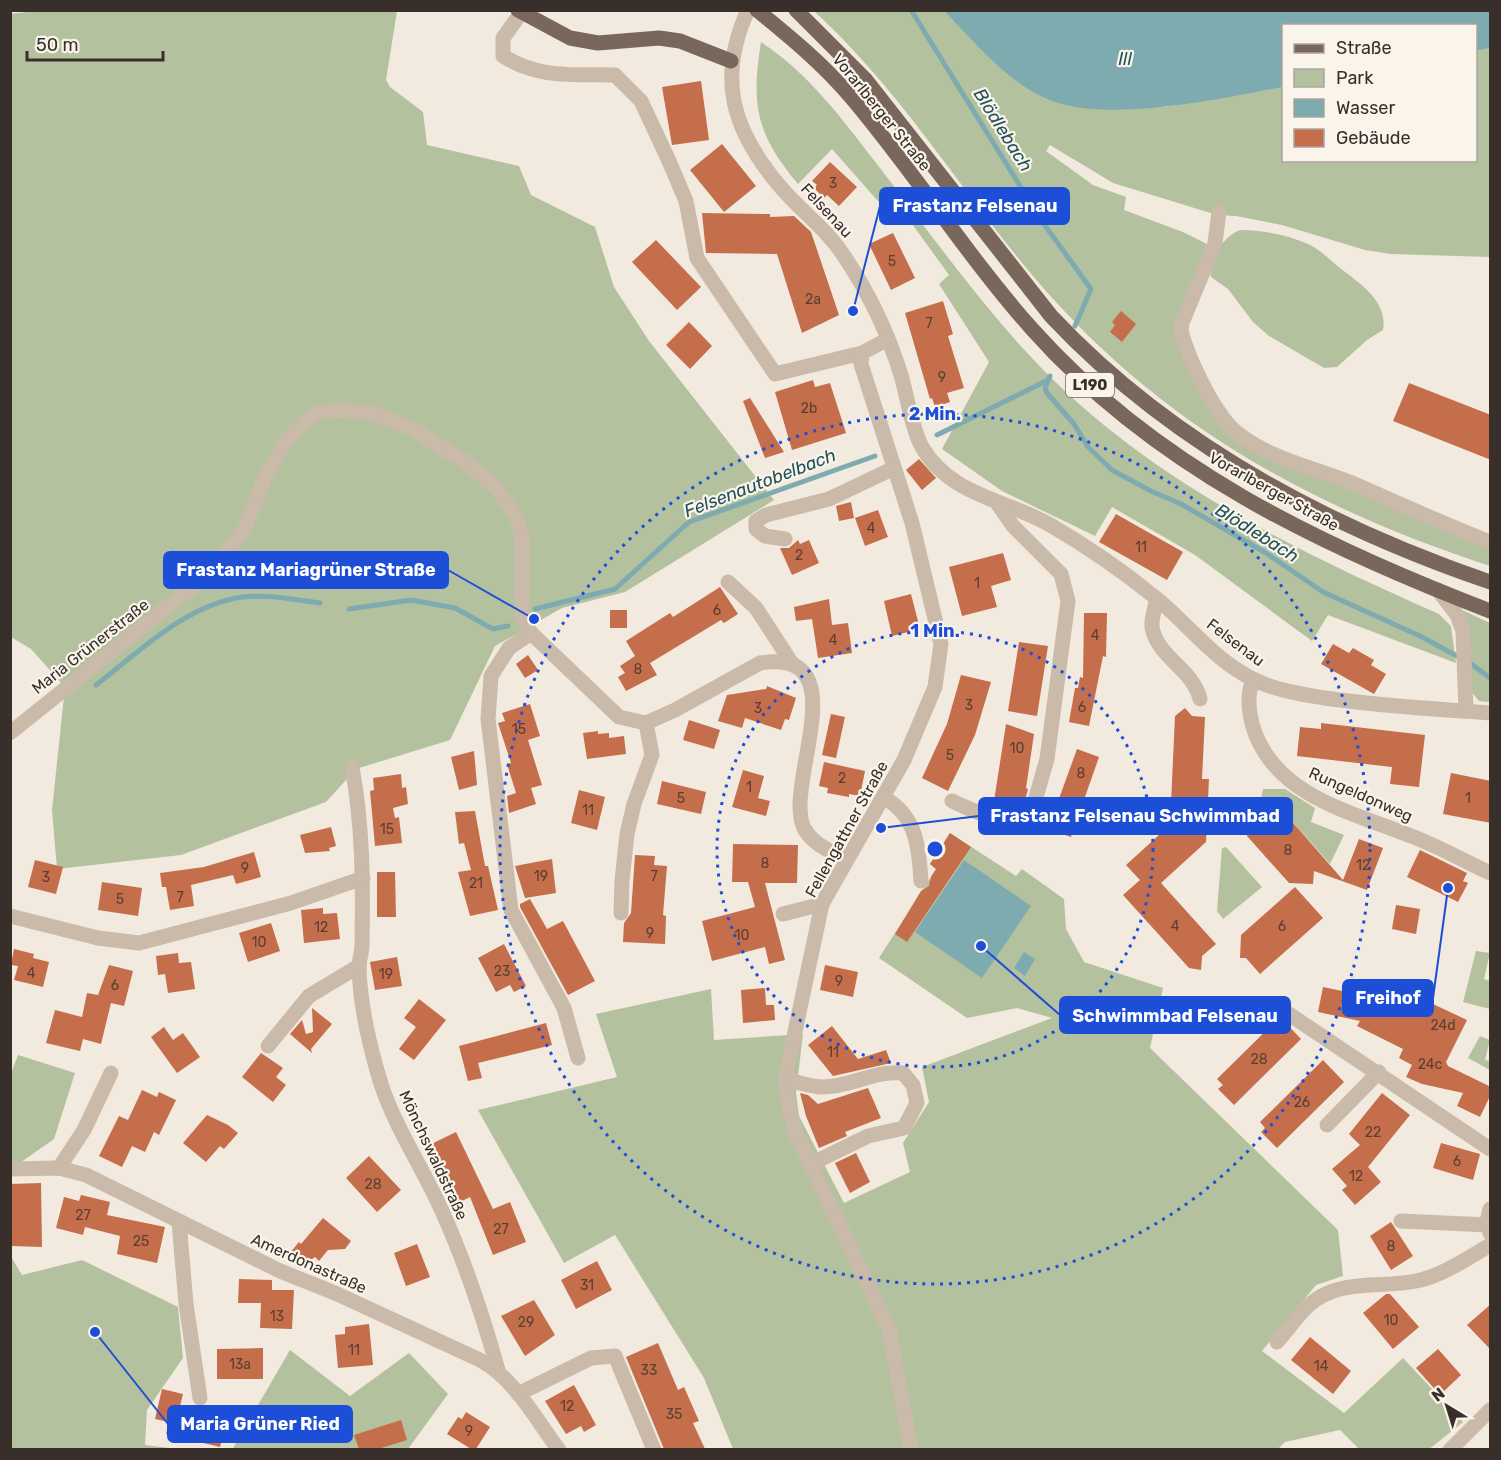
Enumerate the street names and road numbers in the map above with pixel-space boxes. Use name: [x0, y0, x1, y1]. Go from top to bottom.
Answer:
street label: Vorarlberger Straße: [828, 50, 935, 175]
street label: Felsenau: [797, 179, 857, 241]
road number: L190: [1066, 373, 1114, 397]
street label: Vorarlberger Straße: [1206, 448, 1342, 535]
street label: Maria Grünerstraße: [28, 595, 153, 698]
street label: Felsenau: [1203, 615, 1268, 670]
street label: Fellengattner Straße: [801, 758, 892, 901]
street label: Rungeldonweg: [1306, 763, 1416, 826]
street label: Mönchswaldstraße: [395, 1088, 472, 1223]
street label: Amerdonastraße: [248, 1229, 370, 1297]

